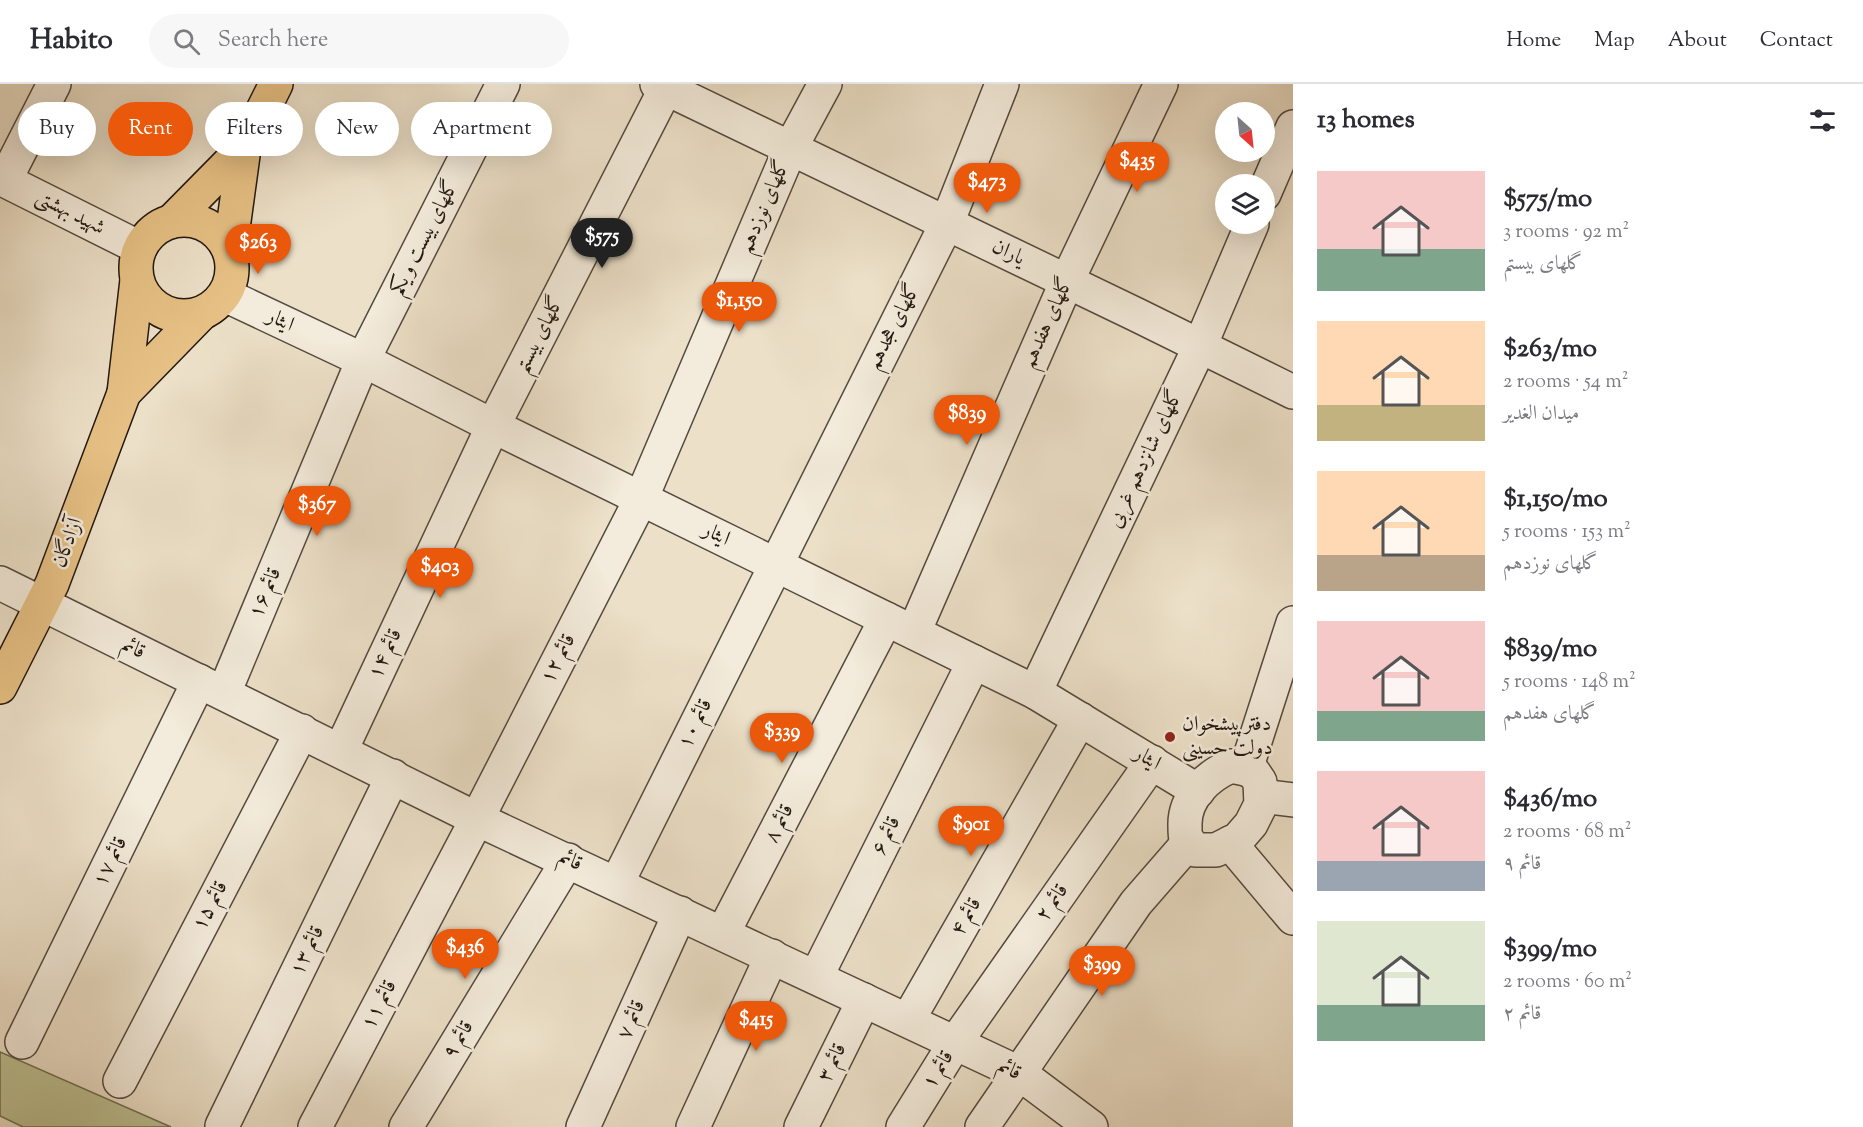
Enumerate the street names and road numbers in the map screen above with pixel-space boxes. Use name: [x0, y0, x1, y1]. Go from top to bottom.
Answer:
street label: گلهای نوزدهم: [732, 155, 801, 260]
street label: گلهای بیست و یکم: [383, 175, 470, 302]
street label: شهید بهشتی: [30, 183, 110, 243]
street label: یاران: [986, 232, 1031, 274]
street label: گلهای هفدهم: [1014, 272, 1084, 375]
street label: گلهای هجدهم: [859, 278, 931, 377]
street label: گلهای بیستم: [508, 291, 576, 381]
street label: ایثار: [259, 301, 299, 340]
street label: گلهای شانزدهم غربی: [1101, 385, 1194, 534]
street label: آزادگان: [45, 512, 92, 572]
street label: ایثار: [695, 515, 735, 555]
street label: قائم ۱۶: [242, 563, 291, 623]
street label: قائم ۱۴: [361, 624, 412, 685]
street label: قائم ۱۲: [534, 629, 585, 690]
street label: قائم: [115, 630, 150, 669]
street label: قائم ۱۰: [671, 694, 722, 755]
street label: ایثار: [1126, 738, 1166, 779]
street label: قائم ۸: [757, 799, 803, 849]
street label: قائم ۶: [865, 811, 910, 861]
street label: قائم ۱۷: [86, 832, 137, 893]
street label: قائم: [553, 842, 587, 880]
street label: قائم ۱۵: [185, 876, 237, 937]
street label: قائم ۲: [1029, 878, 1078, 929]
street label: قائم ۴: [944, 892, 991, 942]
street label: قائم ۱۳: [283, 921, 334, 982]
street label: قائم ۱۱: [354, 975, 406, 1036]
street label: قائم ۷: [610, 996, 655, 1045]
street label: قائم ۹: [436, 1015, 483, 1065]
street label: قائم ۳: [811, 1038, 856, 1088]
street label: قائم ۱: [916, 1045, 963, 1096]
street label: قائم: [991, 1051, 1026, 1090]

